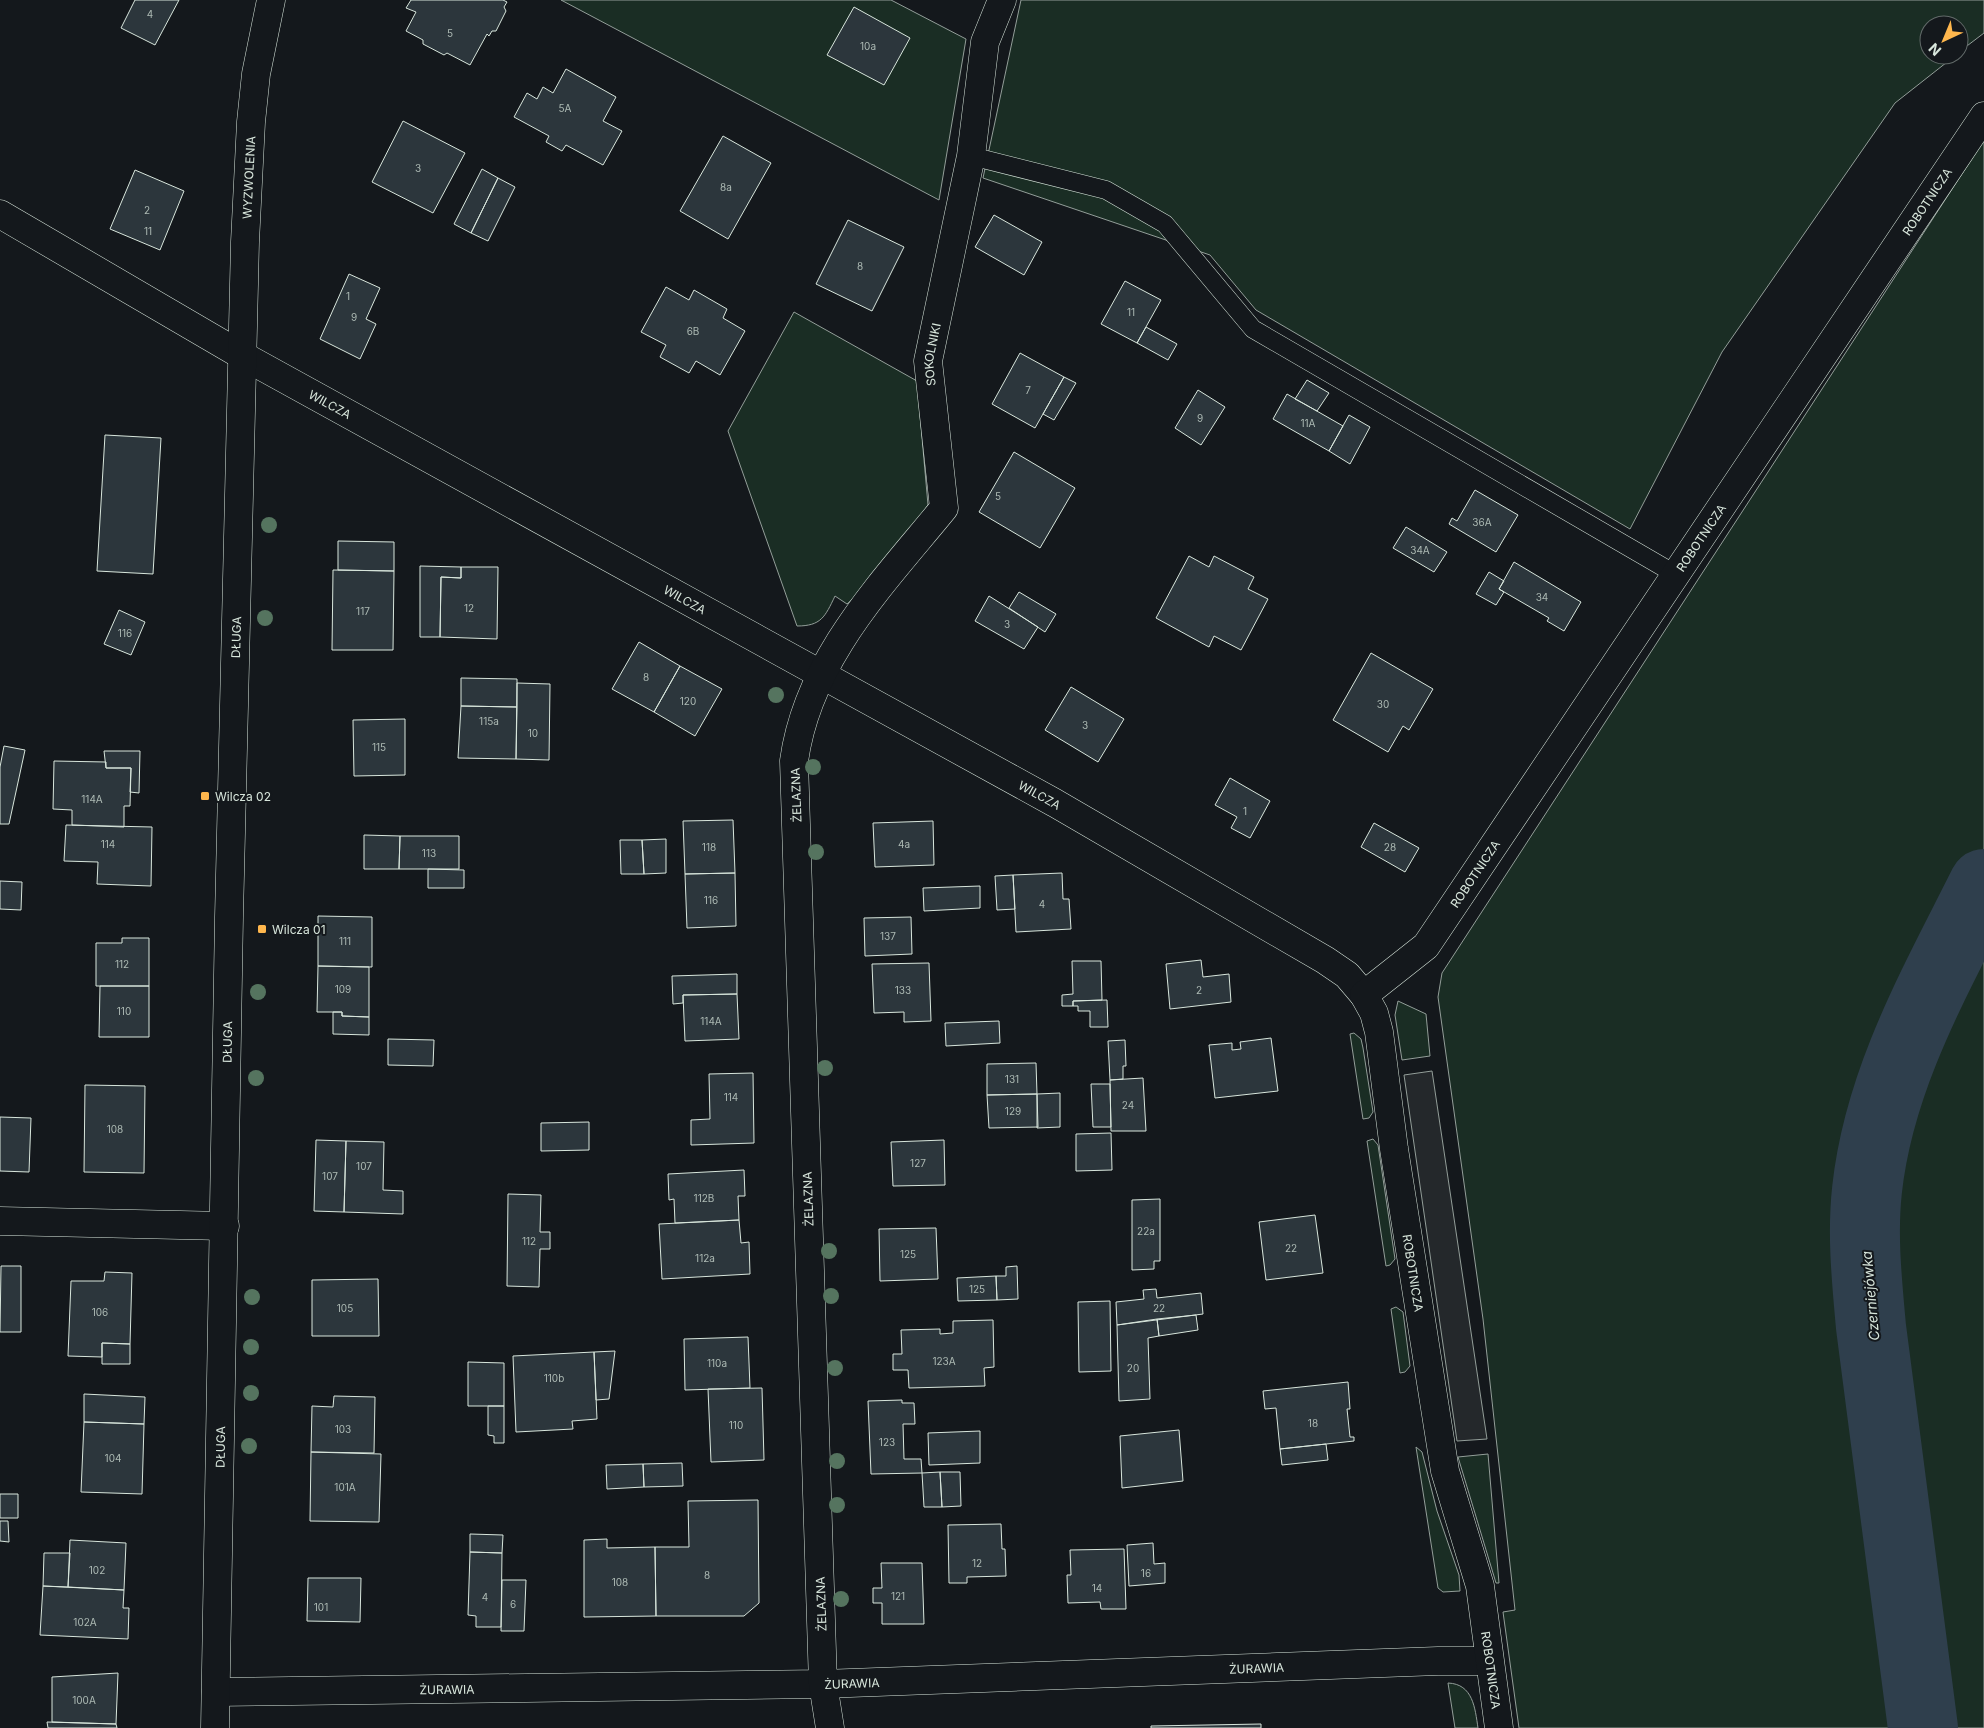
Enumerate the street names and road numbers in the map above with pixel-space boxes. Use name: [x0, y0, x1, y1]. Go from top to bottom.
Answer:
street label: WYZWOLENIA: [239, 136, 258, 219]
street label: ROBOTNICZA: [1899, 165, 1955, 238]
street label: SOKOLNIKI: [921, 321, 943, 387]
street label: WILCZA: [306, 386, 354, 422]
street label: ROBOTNICZA: [1673, 501, 1729, 574]
street label: WILCZA: [661, 582, 709, 617]
street label: DŁUGA: [228, 616, 244, 658]
street label: ŻELAZNA: [788, 767, 804, 823]
street label: WILCZA: [1016, 777, 1064, 812]
street label: ROBOTNICZA: [1447, 837, 1503, 910]
street label: DŁUGA: [219, 1021, 235, 1063]
street label: ŻELAZNA: [800, 1171, 816, 1227]
street label: ROBOTNICZA: [1399, 1233, 1427, 1313]
street label: DŁUGA: [212, 1426, 228, 1468]
street label: ŻELAZNA: [813, 1576, 829, 1632]
street label: ROBOTNICZA: [1478, 1630, 1504, 1710]
street label: ŻURAWIA: [1229, 1659, 1284, 1676]
street label: ŻURAWIA: [824, 1674, 880, 1691]
street label: ŻURAWIA: [419, 1681, 475, 1697]

